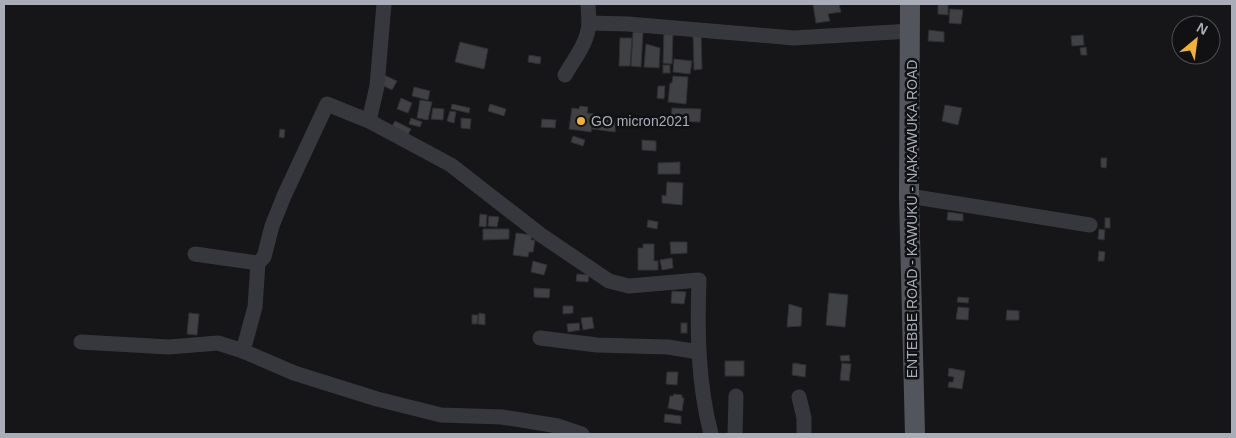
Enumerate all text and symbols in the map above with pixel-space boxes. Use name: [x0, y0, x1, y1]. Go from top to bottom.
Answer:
north arrow: [1171, 15, 1221, 65]
text: N: [1194, 19, 1211, 38]
street label: ENTEBBE ROAD - KAWUKU - NAKAWUKA ROAD: [904, 60, 920, 378]
place label: GO micron2021: [591, 113, 690, 129]
marker: GO micron2021: [575, 115, 587, 127]

